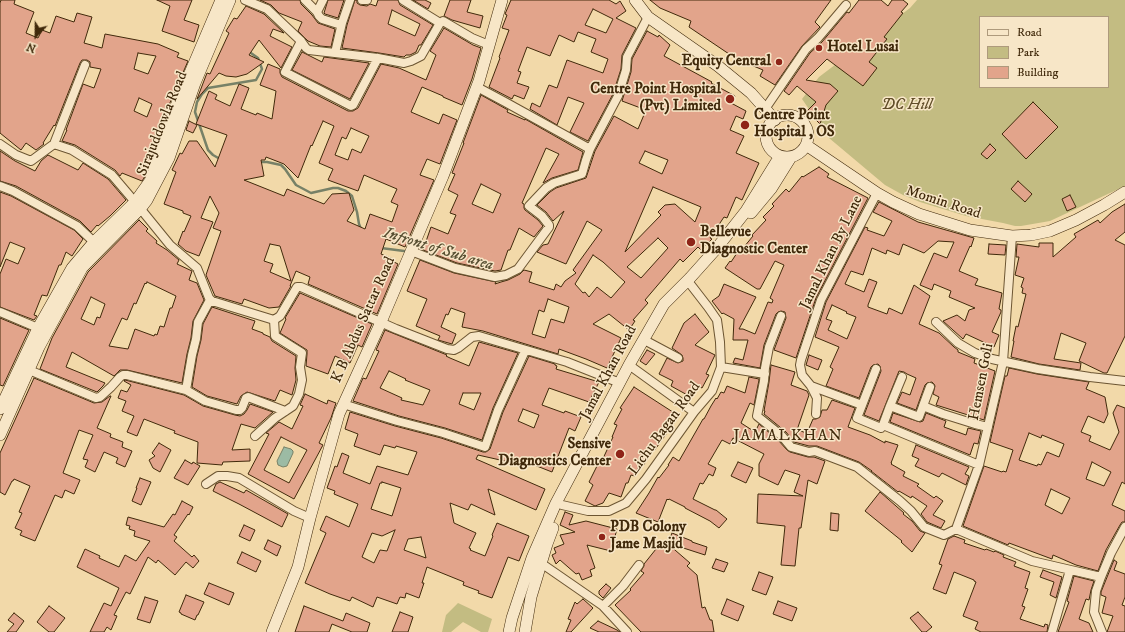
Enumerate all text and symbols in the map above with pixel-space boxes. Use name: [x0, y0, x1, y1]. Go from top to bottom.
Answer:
north arrow: [16, 16, 56, 56]
legend: [979, 16, 1109, 88]
text: Road: [1017, 25, 1042, 40]
text: N: [25, 39, 38, 55]
place label: Hotel Lusai: [827, 39, 899, 57]
marker: Hotel Lusai: [814, 43, 824, 53]
text: Park: [1017, 45, 1039, 60]
place label: Equity Central: [682, 53, 771, 71]
marker: Equity Central: [774, 57, 784, 67]
text: Building: [1017, 65, 1058, 80]
street label: Sirajuddowla Road: [134, 69, 192, 179]
place label: Centre Point Hospital (Pvt) Limited: [590, 81, 721, 116]
marker: Centre Point Hospital (Pvt) Limited: [724, 93, 736, 105]
park label: DC Hill: [882, 97, 932, 115]
place label: Centre Point Hospital , OS: [754, 107, 835, 142]
marker: Centre Point Hospital , OS: [739, 119, 751, 131]
street label: Momin Road: [903, 182, 983, 224]
street label: Jamal Khan By Lane: [797, 193, 867, 313]
water label: Infront of Sub area: [381, 224, 495, 276]
place label: Bellevue Diagnostic Center: [700, 224, 808, 259]
marker: Bellevue Diagnostic Center: [685, 236, 697, 248]
street label: K B Abdus Sattar Road: [328, 254, 400, 386]
street label: Jamal Khan Road: [577, 323, 641, 423]
street label: Hemsen Goli: [966, 342, 998, 422]
street label: Lichu Bagan Road: [625, 379, 705, 479]
district label: JAMALKHAN: [733, 427, 843, 447]
place label: Sensive Diagnostics Center: [498, 436, 611, 471]
marker: Sensive Diagnostics Center: [614, 448, 626, 460]
place label: PDB Colony Jame Masjid: [610, 519, 686, 554]
marker: PDB Colony Jame Masjid: [597, 532, 607, 542]

